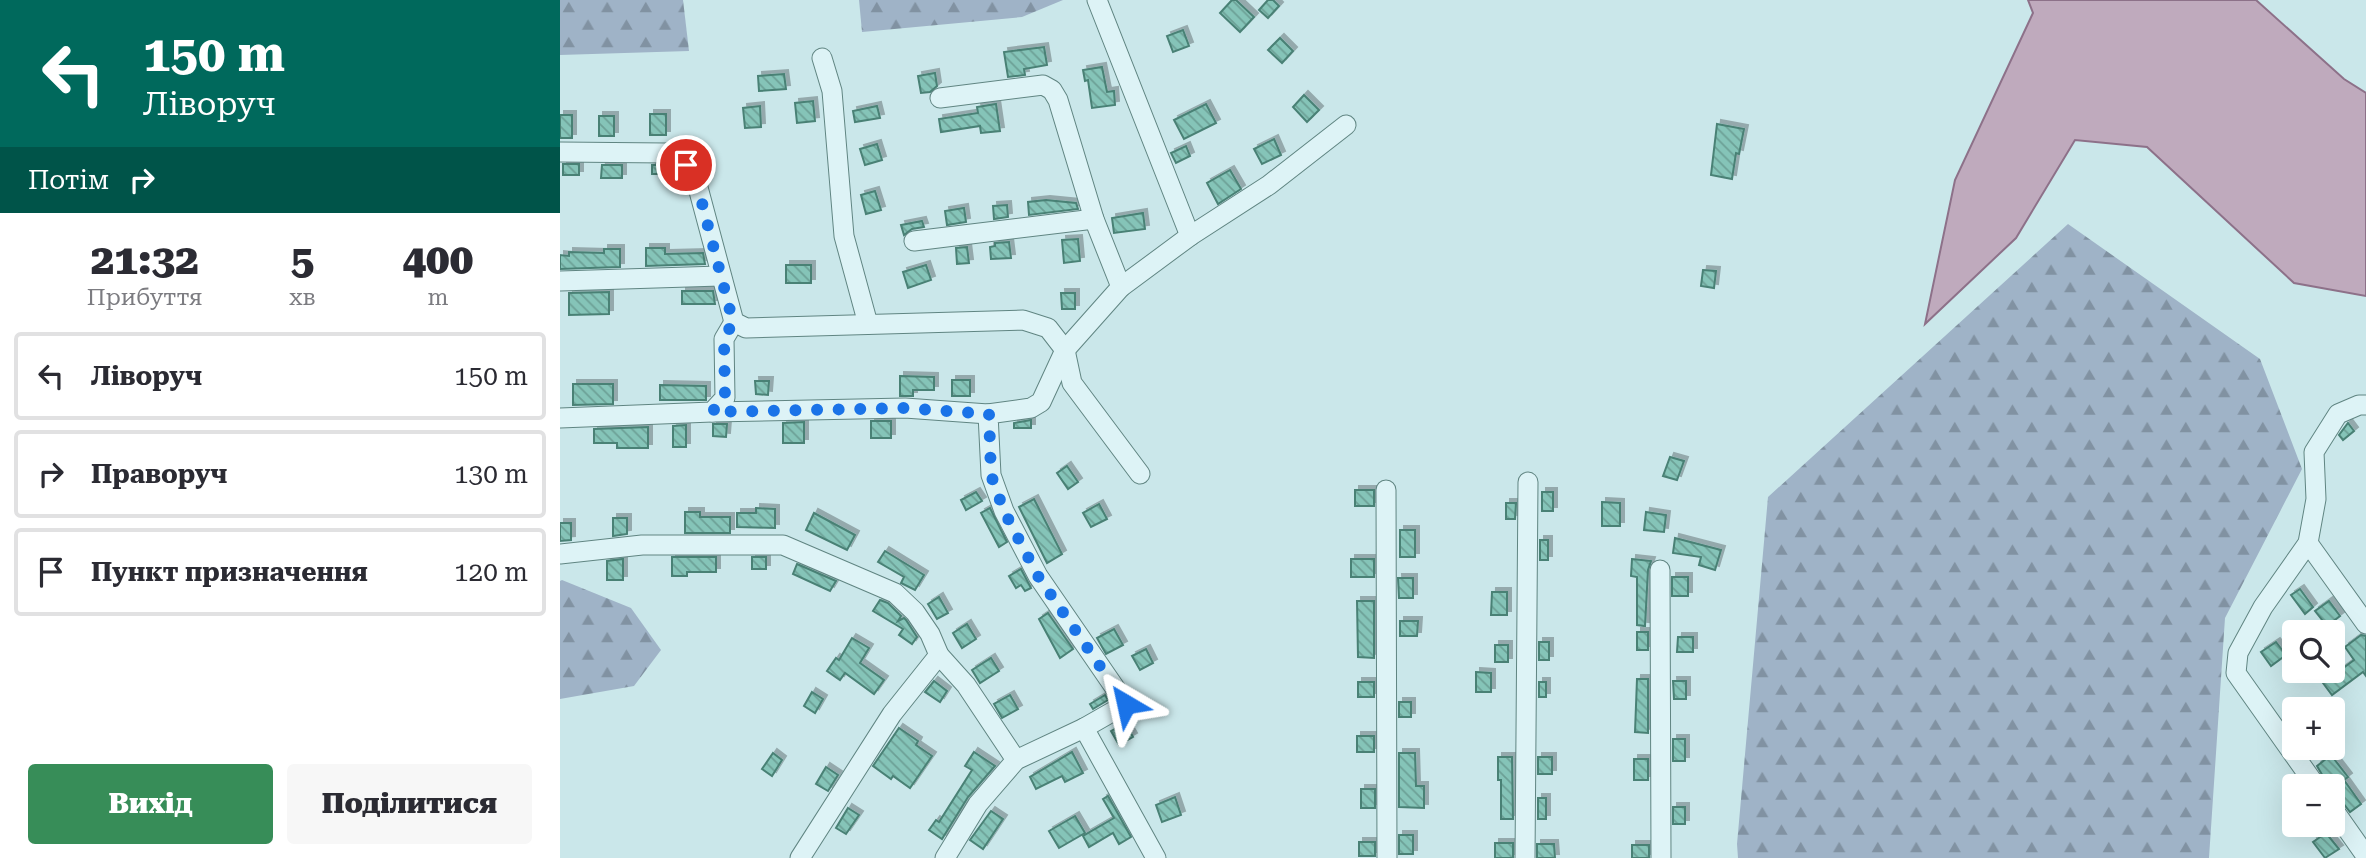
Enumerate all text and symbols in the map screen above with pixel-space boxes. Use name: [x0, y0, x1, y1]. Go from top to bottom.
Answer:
text: 150 m: [143, 26, 285, 83]
icon: left: [28, 28, 119, 119]
text: Ліворуч: [143, 85, 276, 123]
pin: [656, 135, 716, 195]
icon: arrive: [667, 146, 705, 184]
icon: right: [123, 161, 161, 199]
text: Потім: [28, 165, 109, 195]
text: 21:32: [91, 235, 199, 284]
text: 5: [291, 235, 314, 284]
text: 400: [403, 235, 473, 284]
text: Прибуття: [87, 284, 202, 311]
text: хв: [289, 284, 316, 311]
text: m: [427, 284, 448, 311]
icon: left: [32, 357, 70, 395]
text: Ліворуч: [91, 361, 202, 391]
text: 150 m: [454, 361, 528, 391]
icon: right: [32, 455, 70, 493]
text: Праворуч: [91, 459, 227, 489]
text: 130 m: [454, 459, 528, 489]
icon: arrive: [32, 553, 70, 591]
text: Пункт призначення: [91, 557, 368, 587]
text: 120 m: [454, 557, 528, 587]
map controls: [2282, 620, 2345, 837]
button: search: [2282, 620, 2345, 683]
position arrow: [1089, 667, 1163, 741]
button: +: [2282, 697, 2345, 760]
button: Вихід: [28, 764, 273, 844]
button: Поділитися: [287, 764, 532, 844]
button: −: [2282, 774, 2345, 837]

